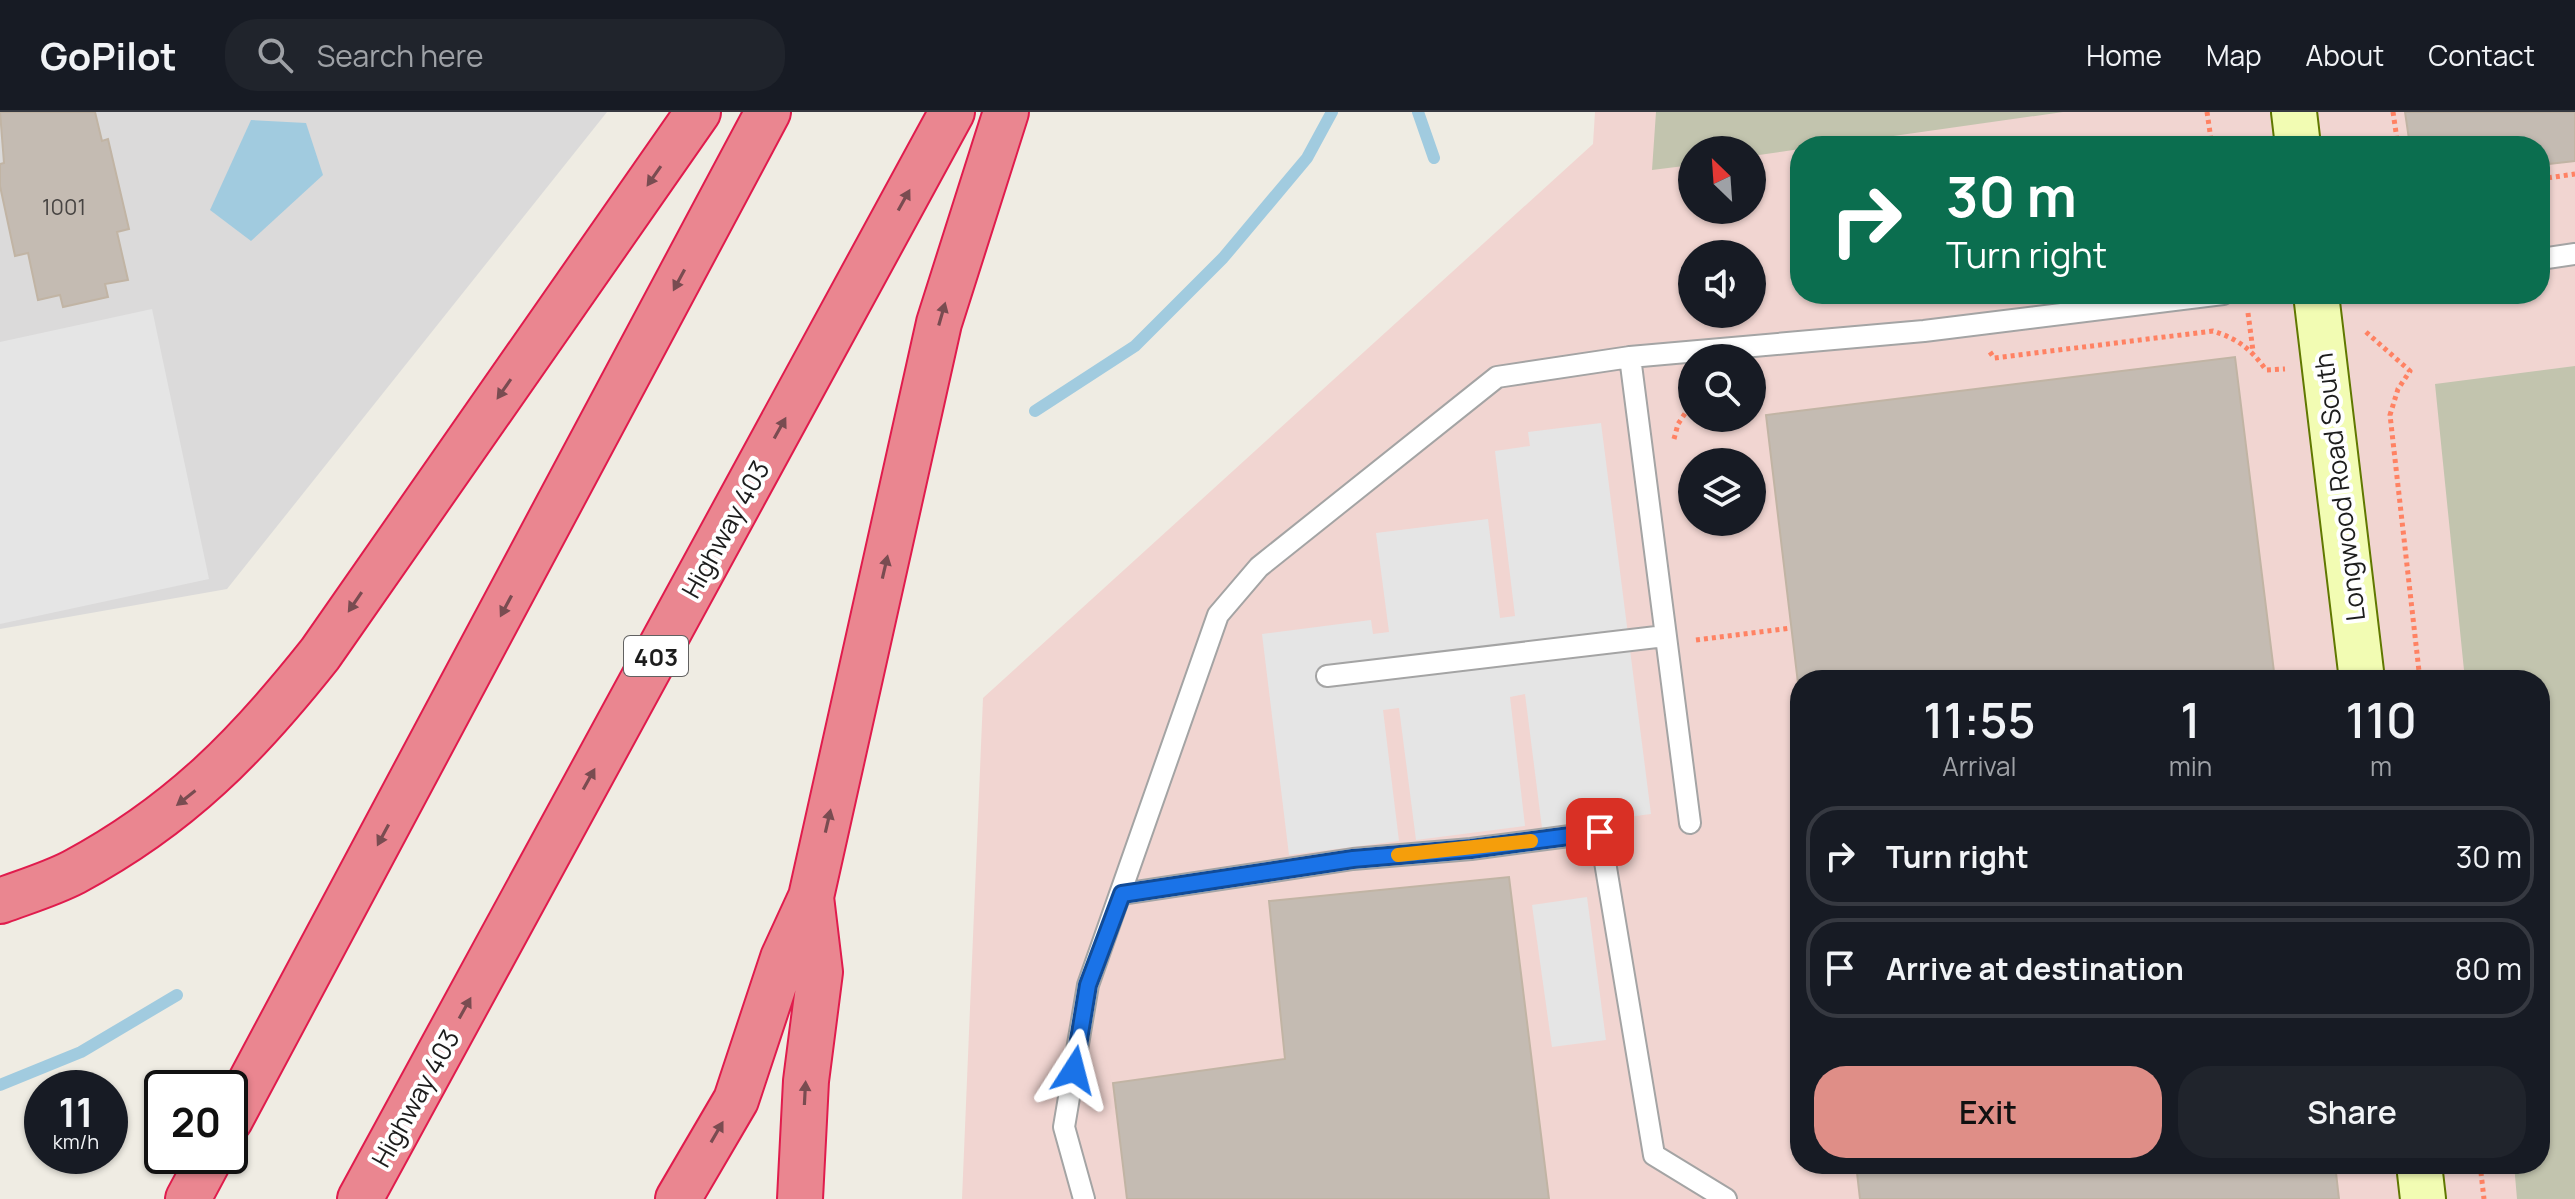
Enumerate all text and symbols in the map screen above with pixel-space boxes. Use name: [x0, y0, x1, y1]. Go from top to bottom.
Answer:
search box: [225, 19, 785, 91]
text: GoPilot: [40, 29, 177, 81]
icon: search: [253, 33, 297, 77]
text: Search here: [317, 35, 484, 76]
text: Home: [2086, 36, 2162, 74]
text: Map: [2206, 36, 2262, 74]
text: About: [2306, 36, 2384, 74]
text: Contact: [2428, 36, 2535, 74]
north arrow: [1678, 136, 1766, 224]
map controls: [1678, 136, 1766, 536]
text: 30 m: [1946, 157, 2077, 234]
one-way arrow: [646, 165, 662, 186]
icon: right: [1814, 168, 1918, 272]
one-way arrow: [898, 188, 911, 211]
house number: 1001: [42, 192, 86, 222]
text: Turn right: [1946, 230, 2107, 279]
button: sound: [1678, 240, 1766, 328]
one-way arrow: [673, 269, 687, 291]
one-way arrow: [936, 301, 949, 325]
button: search: [1678, 344, 1766, 432]
street label: Longwood Road South: [2305, 351, 2373, 623]
one-way arrow: [497, 378, 512, 399]
one-way arrow: [773, 417, 787, 439]
button: layers: [1678, 448, 1766, 536]
street label: Highway 403: [672, 454, 778, 604]
one-way arrow: [879, 555, 892, 580]
one-way arrow: [348, 591, 363, 612]
one-way arrow: [500, 595, 513, 618]
road number: 403: [624, 636, 688, 676]
text: 11:55: [1923, 687, 2035, 752]
text: 1: [2180, 687, 2201, 752]
text: 110: [2345, 687, 2417, 752]
text: Arrival: [1942, 748, 2016, 784]
text: min: [2169, 748, 2212, 784]
text: m: [2370, 748, 2392, 784]
one-way arrow: [582, 768, 596, 790]
one-way arrow: [176, 789, 196, 805]
pin: [1566, 798, 1634, 866]
one-way arrow: [822, 808, 835, 833]
icon: arrive: [1578, 810, 1622, 854]
one-way arrow: [377, 824, 390, 847]
icon: right: [1818, 834, 1862, 878]
text: Turn right: [1886, 836, 2029, 877]
text: 30 m: [2456, 836, 2522, 877]
icon: arrive: [1818, 946, 1862, 990]
text: Arrive at destination: [1886, 948, 2184, 989]
text: 80 m: [2455, 948, 2522, 989]
one-way arrow: [458, 996, 471, 1019]
street label: Highway 403: [362, 1023, 468, 1173]
position arrow: [1032, 1028, 1116, 1112]
button: Exit: [1814, 1066, 2162, 1158]
button: Share: [2178, 1066, 2526, 1158]
speed limit sign: 20: [144, 1070, 248, 1174]
one-way arrow: [799, 1080, 812, 1105]
text: 11: [58, 1084, 94, 1139]
one-way arrow: [710, 1121, 724, 1143]
text: km/h: [53, 1128, 99, 1155]

